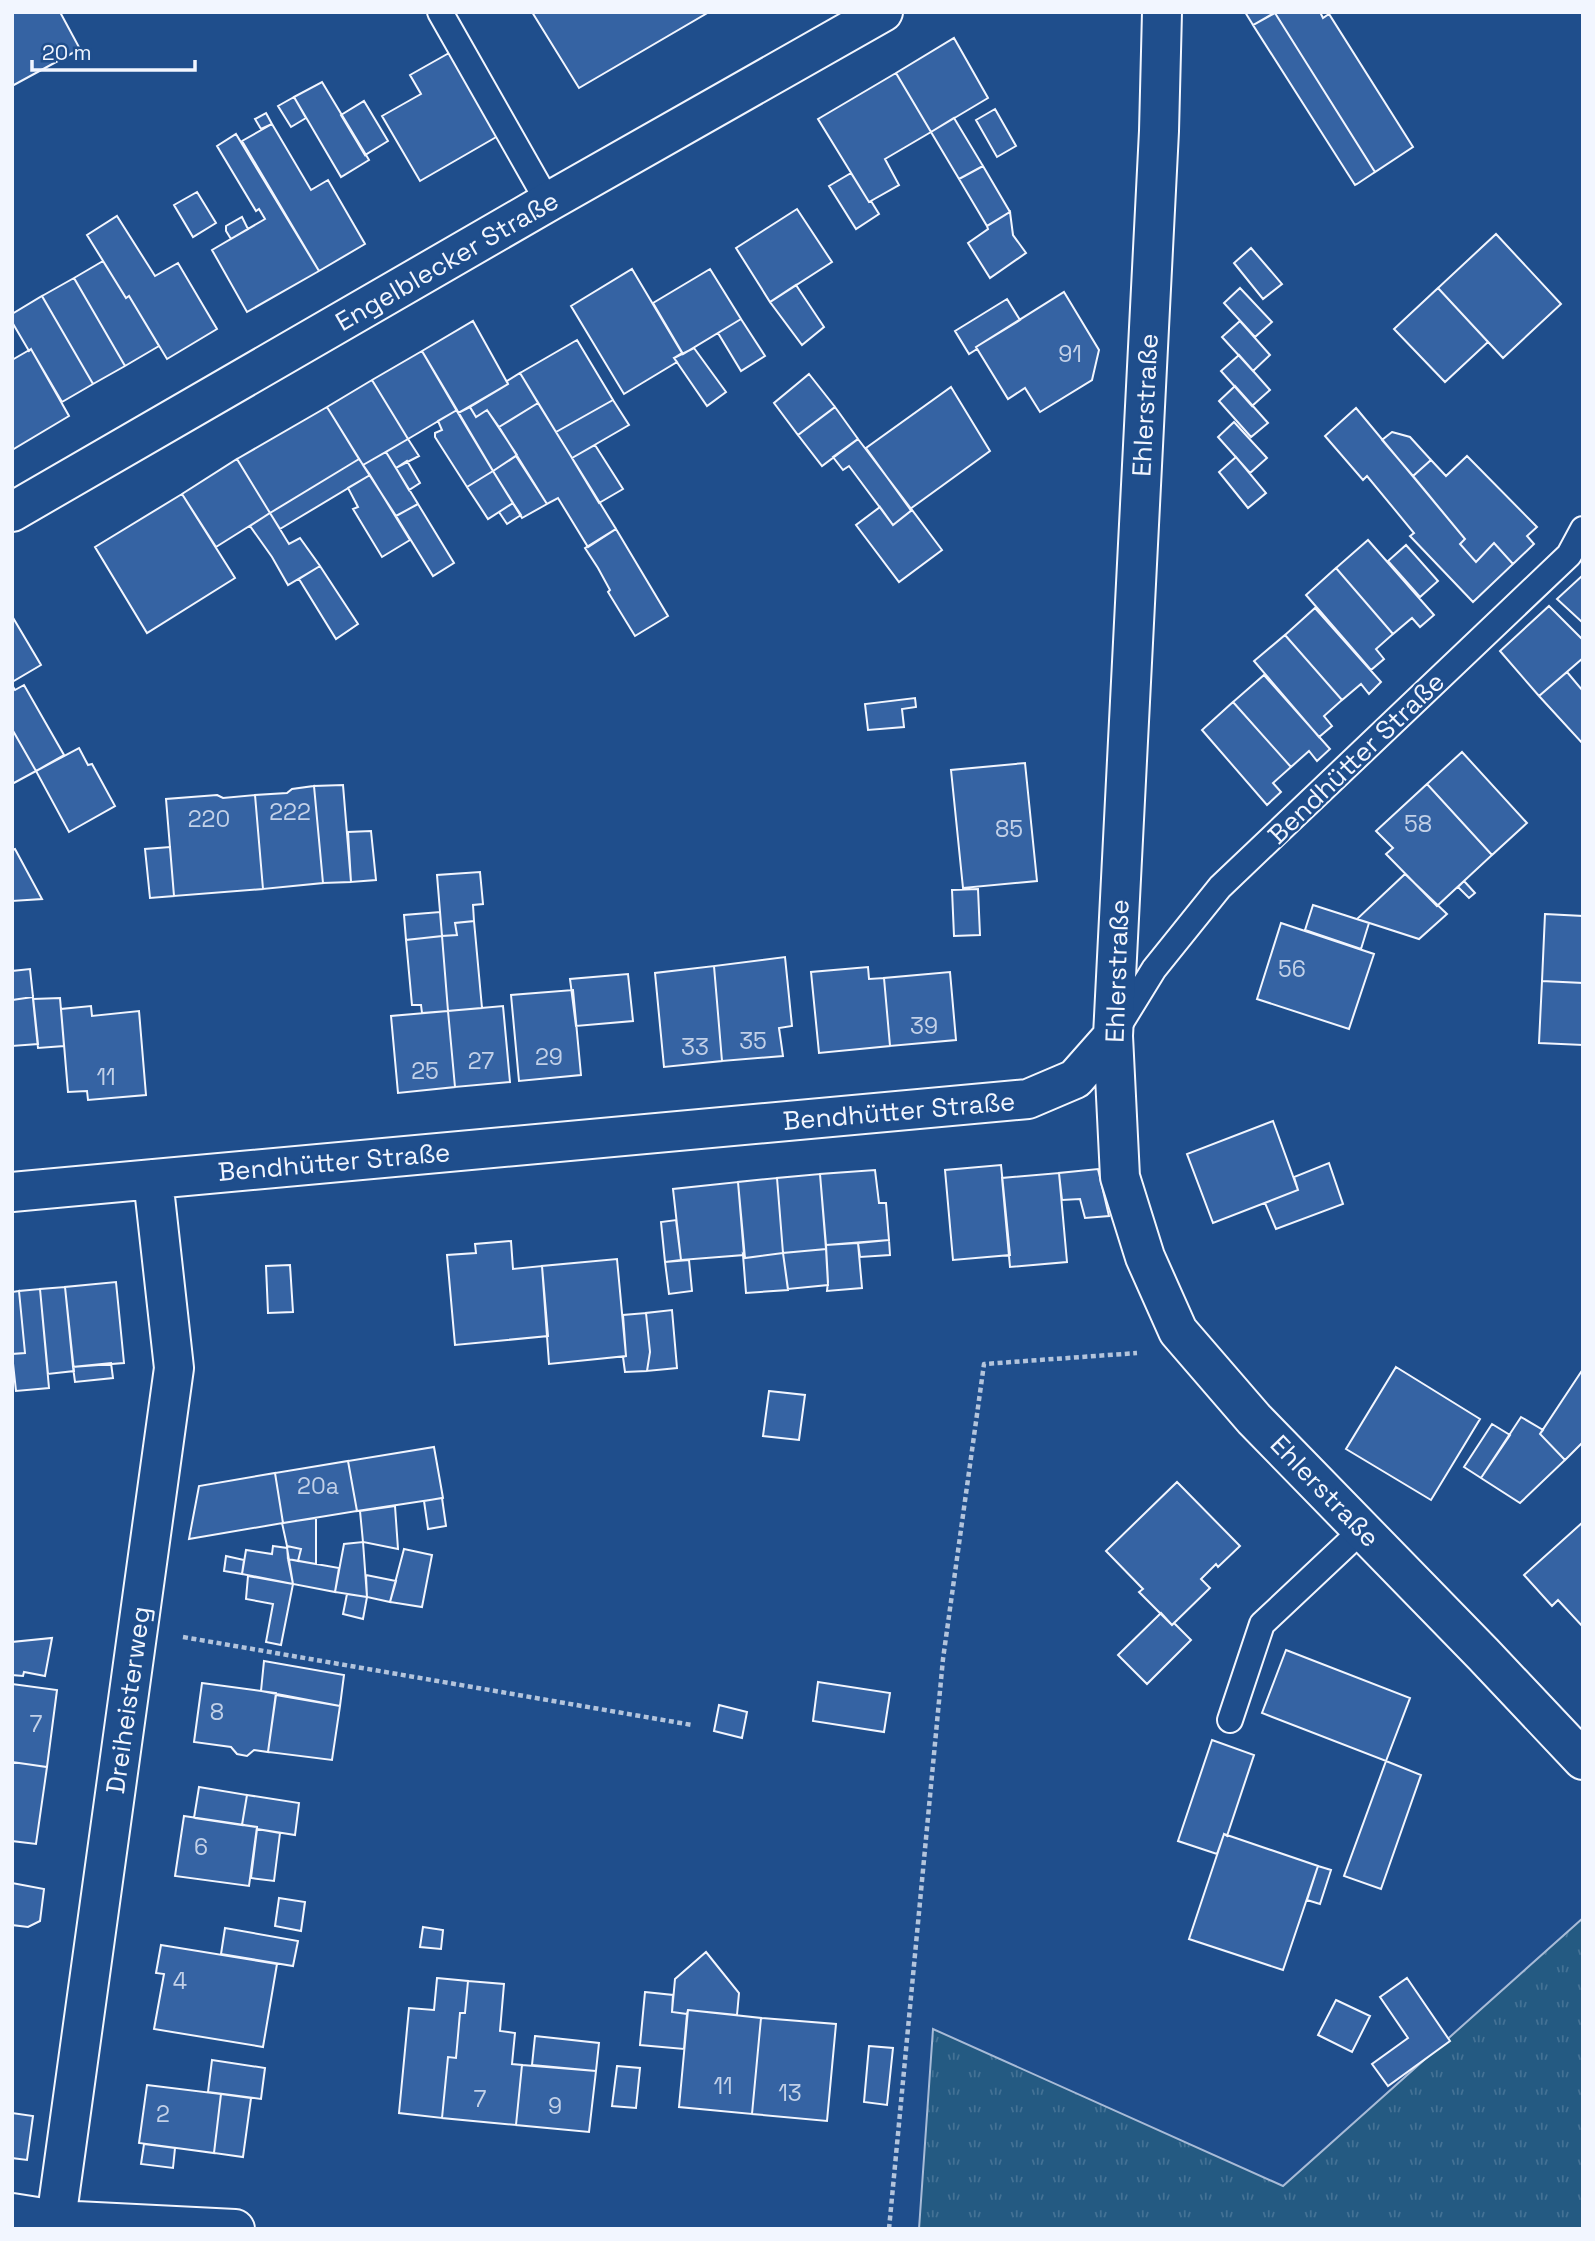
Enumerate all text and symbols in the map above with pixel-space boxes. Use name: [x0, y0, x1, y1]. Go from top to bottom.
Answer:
scale bar: [32, 28, 194, 72]
text: 20 m: [42, 39, 92, 66]
street label: Engelblecker Straße: [329, 183, 565, 339]
street label: Ehlerstraße: [1124, 333, 1166, 477]
house number: 91: [1058, 339, 1082, 369]
street label: Bendhütter Straße: [1260, 665, 1452, 851]
house number: 222: [269, 797, 311, 827]
house number: 220: [188, 804, 230, 834]
house number: 58: [1404, 809, 1432, 839]
house number: 85: [995, 814, 1023, 844]
street label: Ehlerstraße: [1098, 899, 1136, 1043]
house number: 56: [1278, 954, 1306, 984]
house number: 39: [910, 1011, 938, 1041]
house number: 35: [739, 1026, 767, 1056]
house number: 33: [681, 1032, 709, 1062]
house number: 29: [535, 1042, 563, 1072]
house number: 27: [468, 1046, 494, 1076]
house number: 25: [411, 1056, 439, 1086]
house number: 11: [96, 1062, 116, 1092]
street label: Bendhütter Straße: [781, 1084, 1017, 1138]
street label: Bendhütter Straße: [216, 1135, 452, 1189]
street label: Ehlerstraße: [1263, 1428, 1387, 1554]
house number: 20a: [297, 1471, 339, 1501]
street label: Dreiheisterweg: [98, 1604, 158, 1796]
house number: 8: [210, 1697, 224, 1727]
house number: 7: [30, 1709, 43, 1739]
house number: 6: [194, 1832, 208, 1862]
house number: 4: [173, 1966, 187, 1996]
house number: 11: [713, 2071, 733, 2101]
house number: 13: [778, 2078, 802, 2108]
house number: 7: [474, 2084, 487, 2114]
house number: 9: [548, 2091, 562, 2121]
house number: 2: [156, 2099, 170, 2129]

